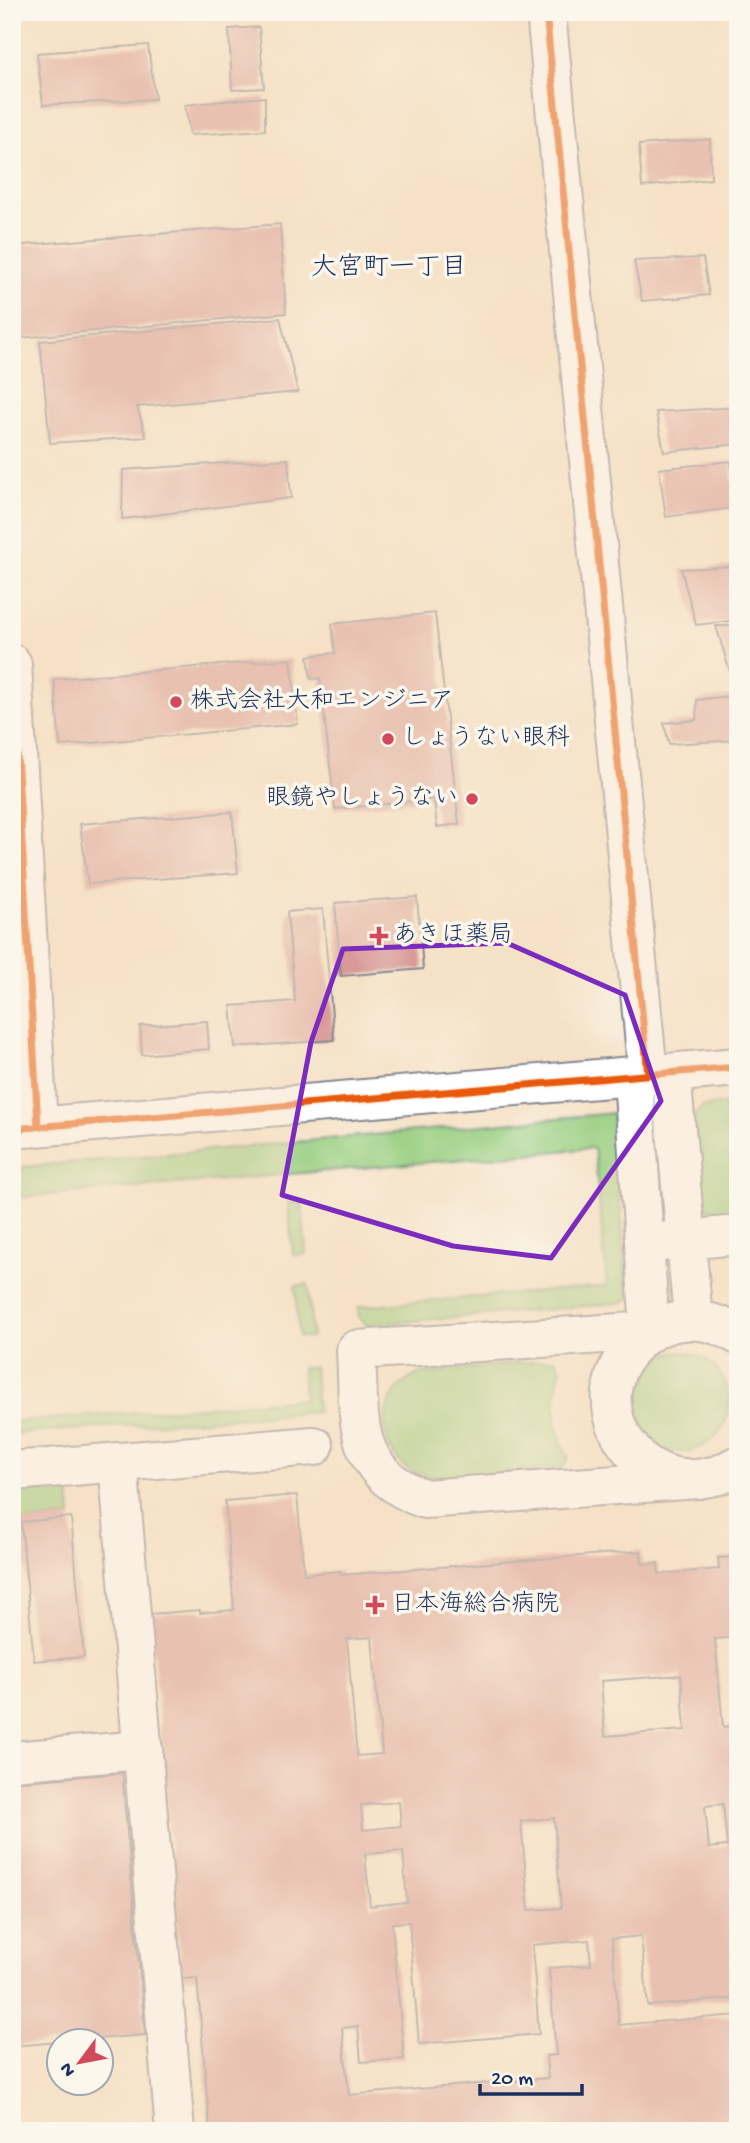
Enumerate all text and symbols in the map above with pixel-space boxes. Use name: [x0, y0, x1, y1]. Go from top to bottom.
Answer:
district label: 大宮町一丁目: [311, 253, 467, 285]
place label: 株式会社大和エンジニア: [190, 687, 454, 717]
marker: 株式会社大和エンジニア: [168, 694, 184, 710]
place label: しょうない眼科: [402, 724, 570, 754]
marker: しょうない眼科: [380, 731, 396, 747]
place label: 眼鏡やしょうない: [266, 784, 458, 814]
marker: 眼鏡やしょうない: [464, 791, 480, 807]
place label: あきほ薬局: [393, 921, 513, 951]
marker: あきほ薬局: [371, 928, 387, 944]
place label: 日本海総合病院: [391, 1590, 559, 1620]
marker: 日本海総合病院: [365, 1595, 385, 1615]
north arrow: [46, 2028, 116, 2098]
scale bar: [480, 2052, 582, 2096]
text: N: [56, 2058, 82, 2081]
text: 20 m: [491, 2068, 533, 2093]

